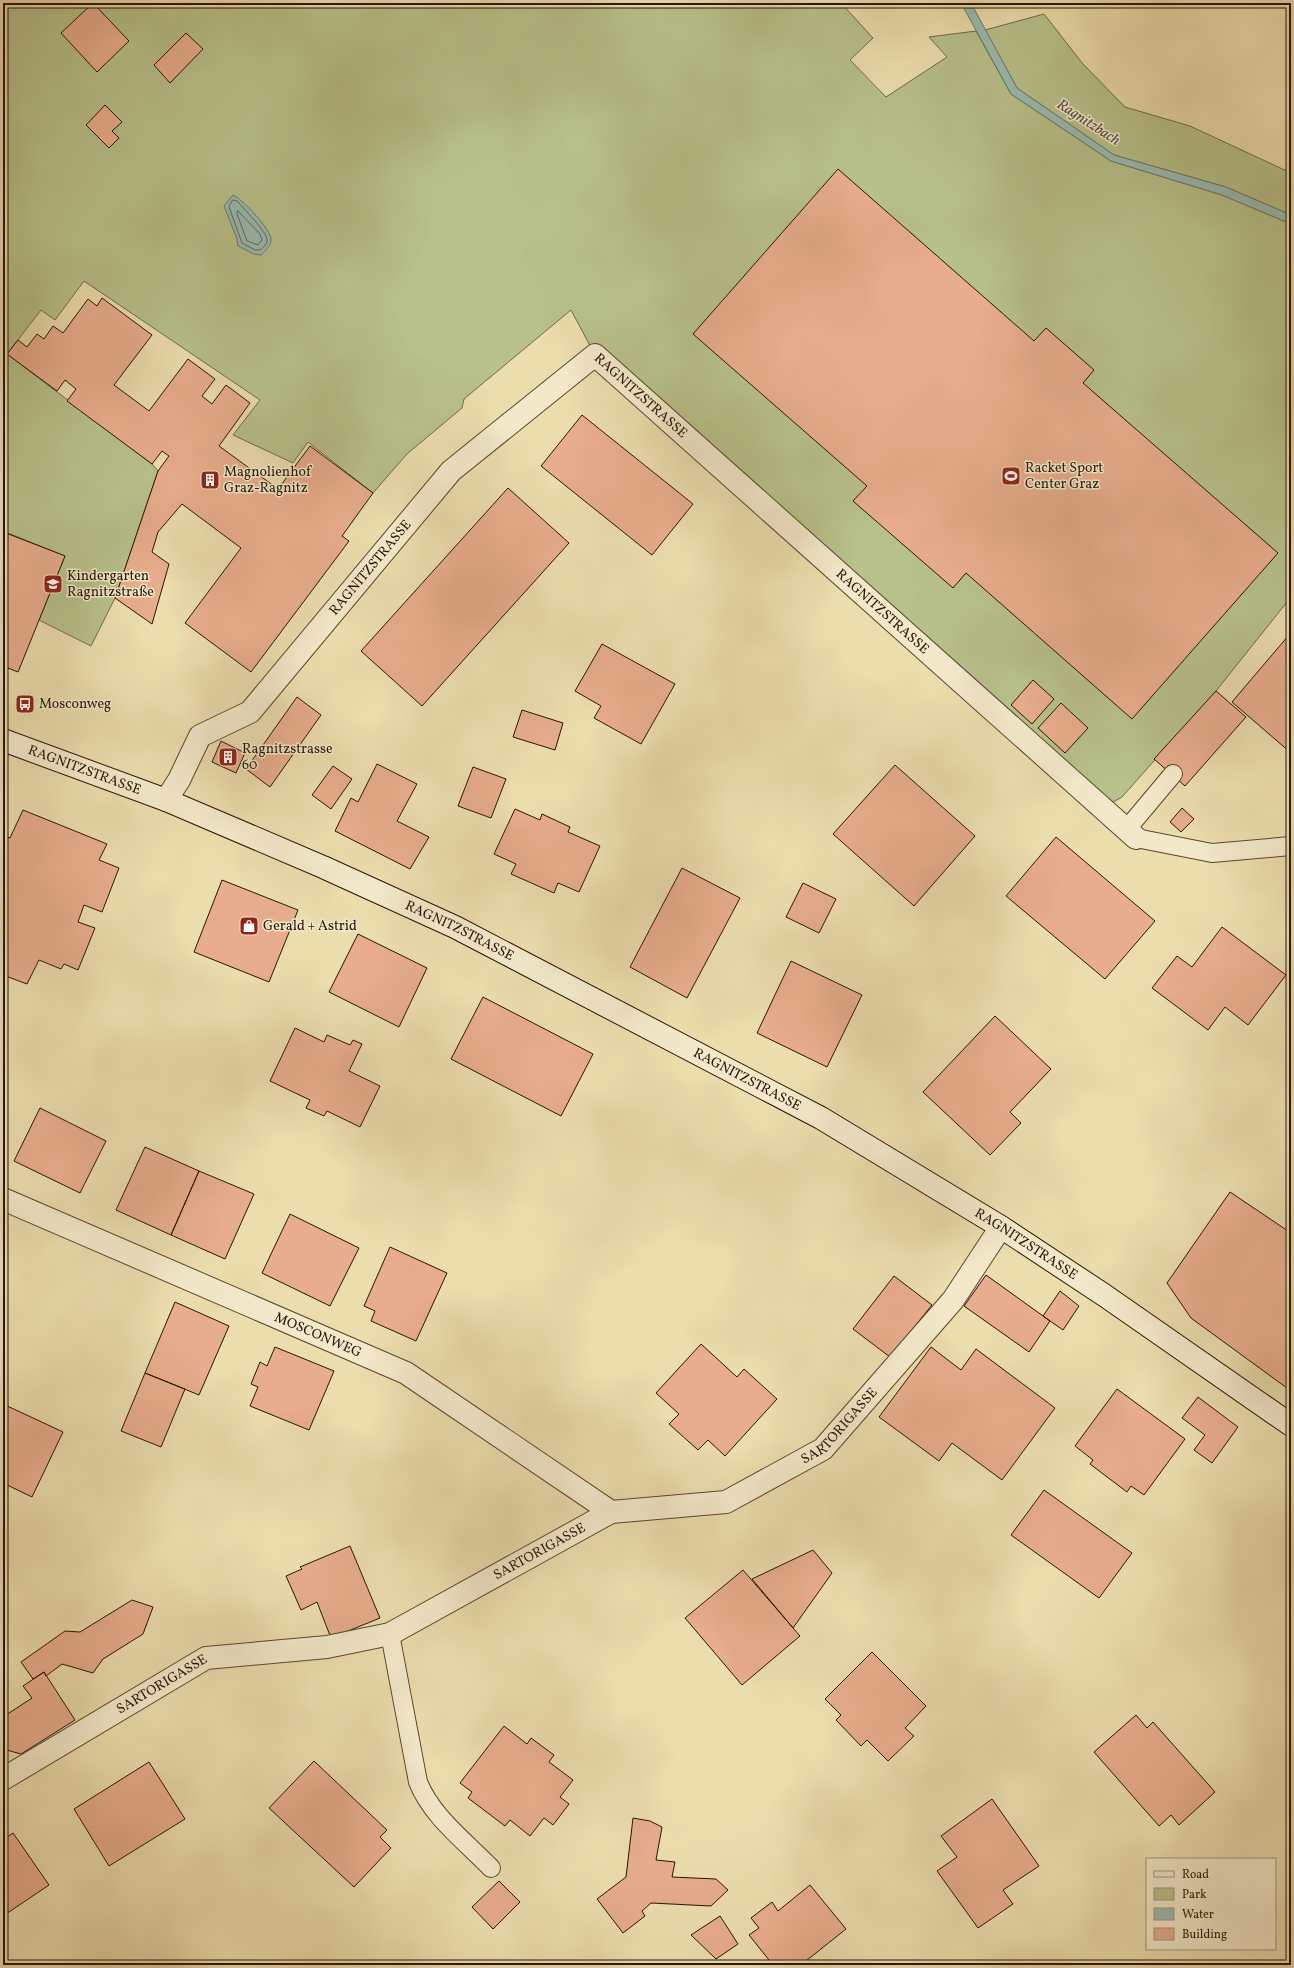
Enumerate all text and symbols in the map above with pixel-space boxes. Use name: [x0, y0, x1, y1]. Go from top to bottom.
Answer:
water label: Ragnitzbach: [1052, 95, 1124, 151]
street label: RAGNITZSTRASSE: [590, 349, 691, 443]
place label: Racket Sport Center Graz: [1025, 459, 1103, 494]
place label: Magnolienhof Graz-Ragnitz: [224, 463, 312, 498]
sports icon: Racket Sport Center Graz: [1000, 465, 1022, 487]
building icon: Magnolienhof Graz-Ragnitz: [199, 469, 221, 491]
street label: RAGNITZSTRASSE: [325, 516, 416, 620]
street label: RAGNITZSTRASSE: [832, 565, 933, 658]
place label: Kindergarten Ragnitzstraße: [67, 567, 154, 602]
school or university icon: Kindergarten Ragnitzstraße: [42, 573, 64, 595]
bus stop icon: Mosconweg: [14, 693, 36, 715]
place label: Mosconweg: [39, 695, 111, 714]
place label: Ragnitzstrasse 60: [242, 740, 333, 775]
street label: RAGNITZSTRASSE: [25, 741, 144, 800]
building icon: Ragnitzstrasse 60: [217, 746, 239, 768]
street label: RAGNITZSTRASSE: [402, 896, 517, 966]
shop icon: Gerald + Astrid: [238, 915, 260, 937]
place label: Gerald + Astrid: [263, 917, 357, 936]
street label: RAGNITZSTRASSE: [690, 1043, 805, 1116]
street label: RAGNITZSTRASSE: [971, 1204, 1081, 1285]
street label: MOSCONWEG: [271, 1308, 364, 1362]
street label: SARTORIGASSE: [797, 1383, 882, 1469]
street label: SARTORIGASSE: [490, 1518, 589, 1585]
street label: SARTORIGASSE: [113, 1650, 211, 1719]
legend: [1146, 1858, 1276, 1950]
text: Road: [1182, 1867, 1209, 1883]
text: Park: [1182, 1887, 1207, 1903]
text: Water: [1182, 1907, 1214, 1923]
text: Building: [1182, 1927, 1227, 1943]

